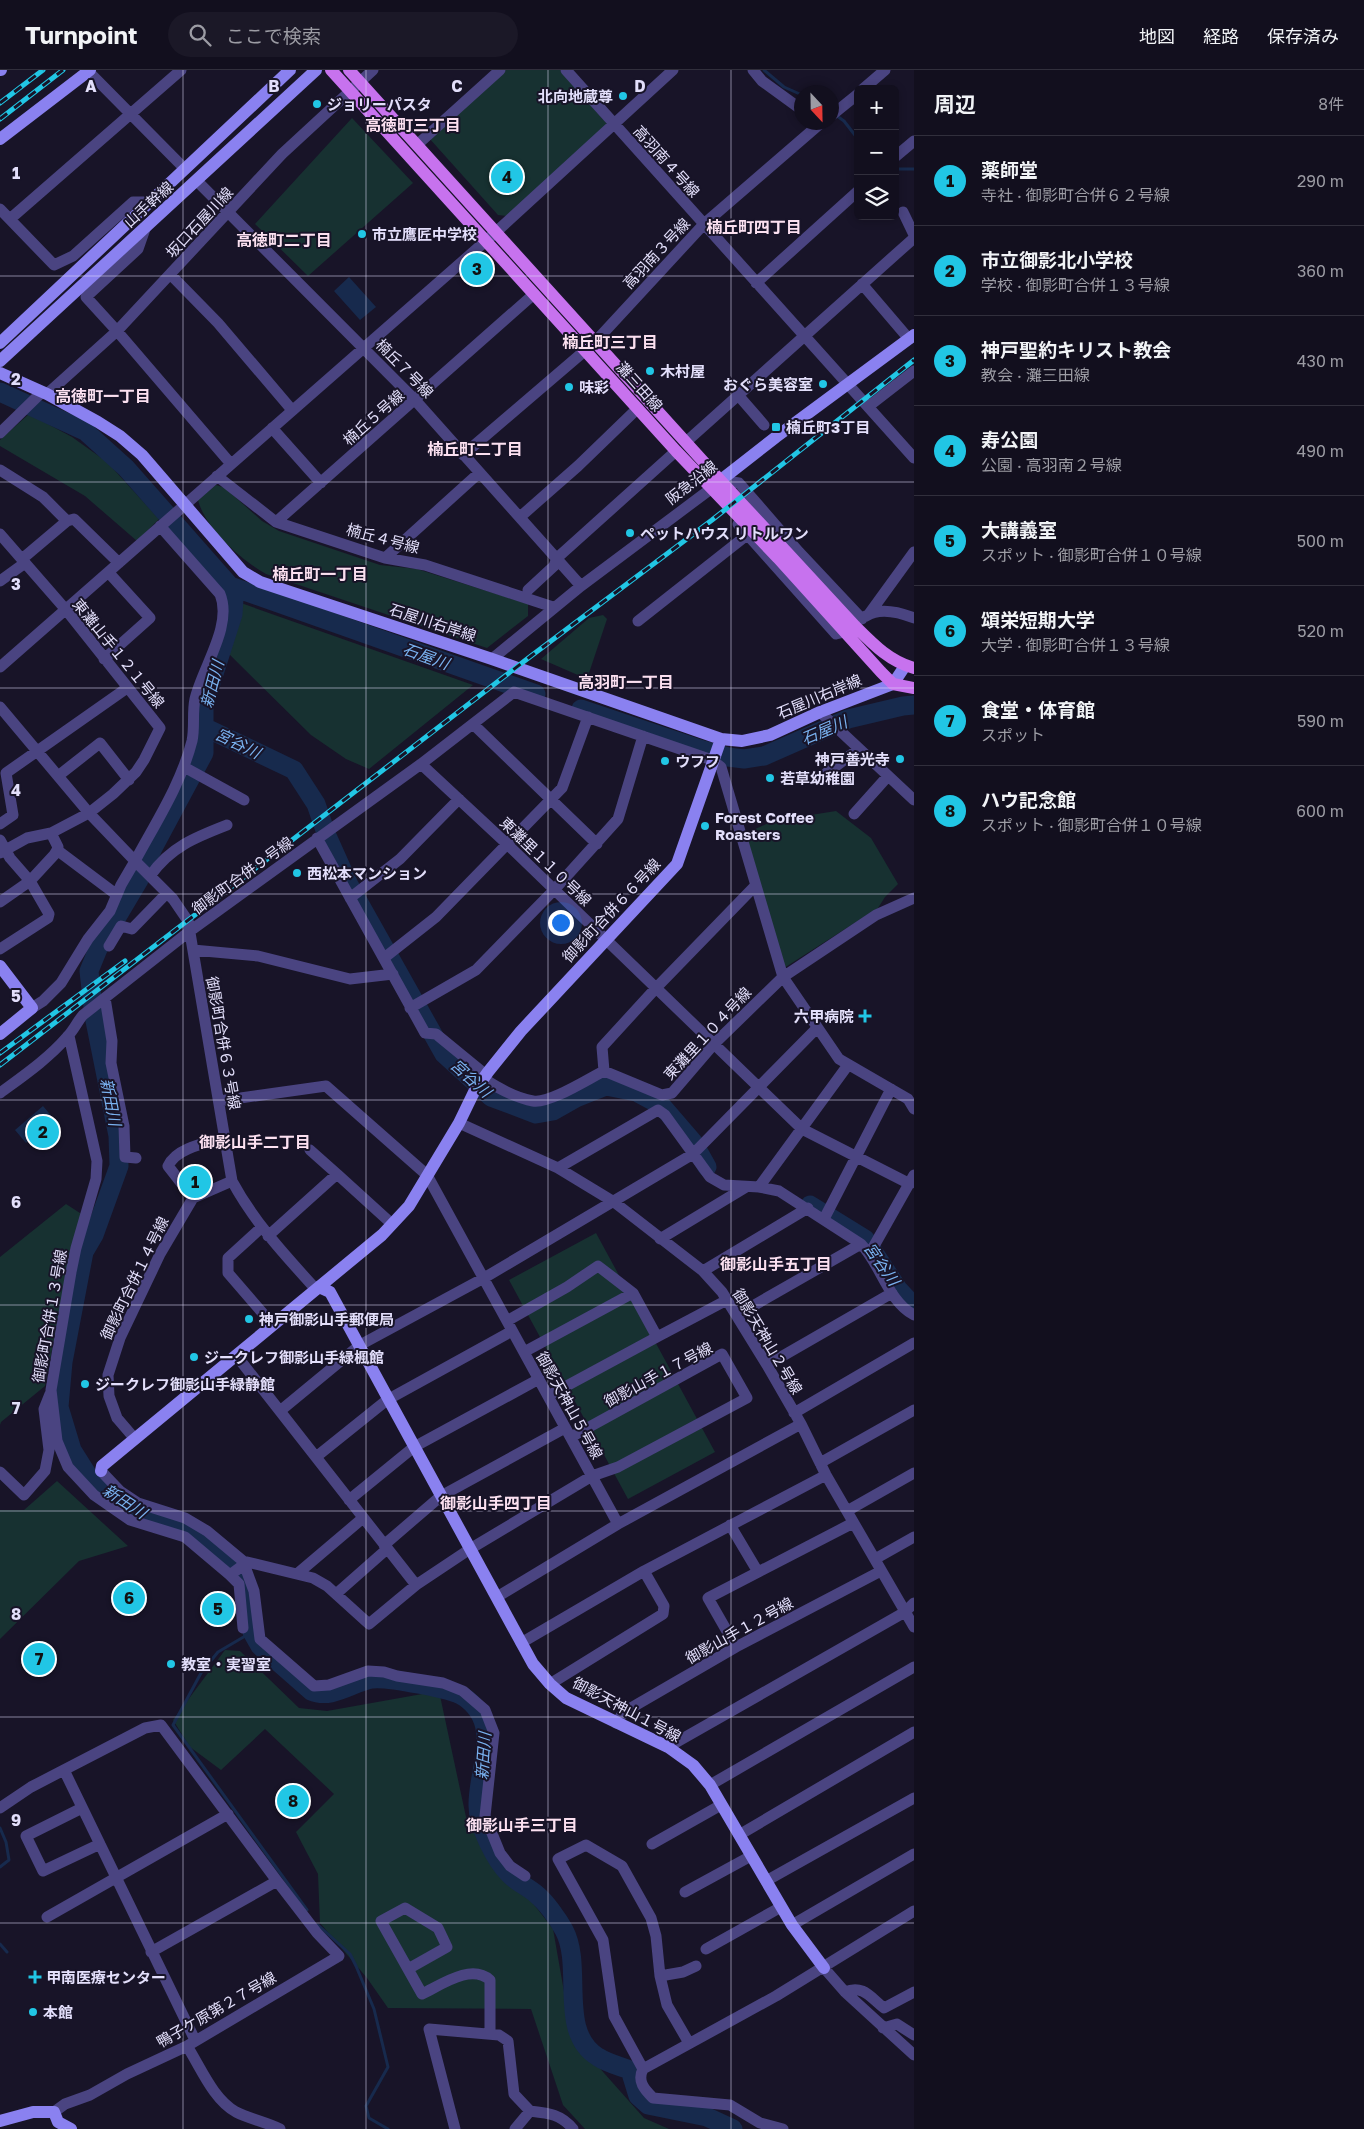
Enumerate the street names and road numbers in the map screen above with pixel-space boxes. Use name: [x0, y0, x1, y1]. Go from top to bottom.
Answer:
street label: 高羽南４号線: [630, 122, 704, 200]
street label: 山手幹線: [120, 177, 176, 231]
street label: 坂口石屋川線: [162, 183, 236, 261]
street label: 高羽南３号線: [619, 214, 693, 292]
street label: 楠丘７号線: [372, 335, 438, 401]
street label: 灘三田線: [613, 358, 667, 414]
street label: 楠丘５号線: [339, 386, 407, 448]
street label: 阪急沿線: [662, 456, 720, 508]
street label: 楠丘４号線: [344, 520, 422, 556]
street label: 東灘山手１２１号線: [70, 595, 168, 711]
street label: 石屋川右岸線: [387, 600, 479, 644]
street label: 石屋川右岸線: [774, 670, 864, 722]
street label: 東灘里１１０号線: [497, 813, 595, 909]
street label: 御影町合併９号線: [188, 832, 296, 918]
street label: 御影町合併６６号線: [558, 854, 664, 966]
street label: 御影町合併６３号線: [203, 975, 245, 1111]
street label: 東灘里１０４号線: [659, 983, 755, 1083]
street label: 御影町合併１４号線: [96, 1213, 172, 1343]
street label: 御影町合併１３号線: [28, 1248, 70, 1384]
street label: 御影天神山２号線: [729, 1285, 807, 1397]
street label: 御影山手１７号線: [601, 1338, 715, 1410]
street label: 御影天神山５号線: [533, 1348, 607, 1462]
street label: 御影山手１２号線: [682, 1593, 796, 1667]
street label: 御影天神山１号線: [570, 1673, 684, 1745]
street label: 鴨子ケ原第２７号線: [153, 1967, 279, 2051]

